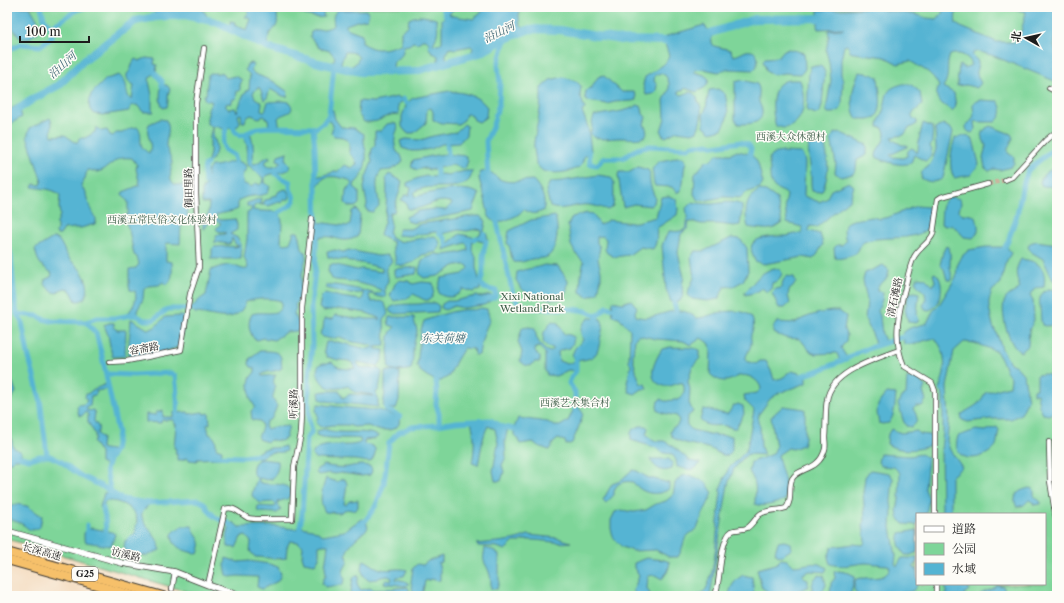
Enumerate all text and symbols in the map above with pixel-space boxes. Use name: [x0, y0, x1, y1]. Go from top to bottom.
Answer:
scale bar: [20, 18, 89, 44]
water label: 沿山河: [481, 18, 519, 46]
north arrow: [1006, 18, 1046, 58]
text: 100 m: [26, 24, 61, 39]
text: 北: [1008, 30, 1024, 43]
water label: 沿山河: [45, 47, 80, 81]
park label: 西溪大众休憩村: [756, 130, 826, 143]
street label: 御田里路: [182, 168, 195, 208]
park label: 西溪五常民俗文化体验村: [107, 213, 217, 226]
street label: 清石滩路: [884, 276, 905, 318]
park label: Xixi National Wetland Park: [499, 290, 565, 315]
water label: 东关荷塘: [421, 331, 467, 345]
street label: 容斋路: [128, 339, 160, 357]
street label: 听溪路: [287, 389, 300, 419]
park label: 西溪艺术集合村: [540, 396, 610, 409]
legend: [916, 513, 1046, 585]
text: 道路: [952, 521, 976, 536]
street label: 长深高速: [21, 540, 63, 563]
text: 公园: [952, 541, 976, 556]
street label: 访溪路: [110, 545, 142, 564]
text: 水域: [952, 561, 976, 576]
road number: G25: [72, 567, 98, 581]

